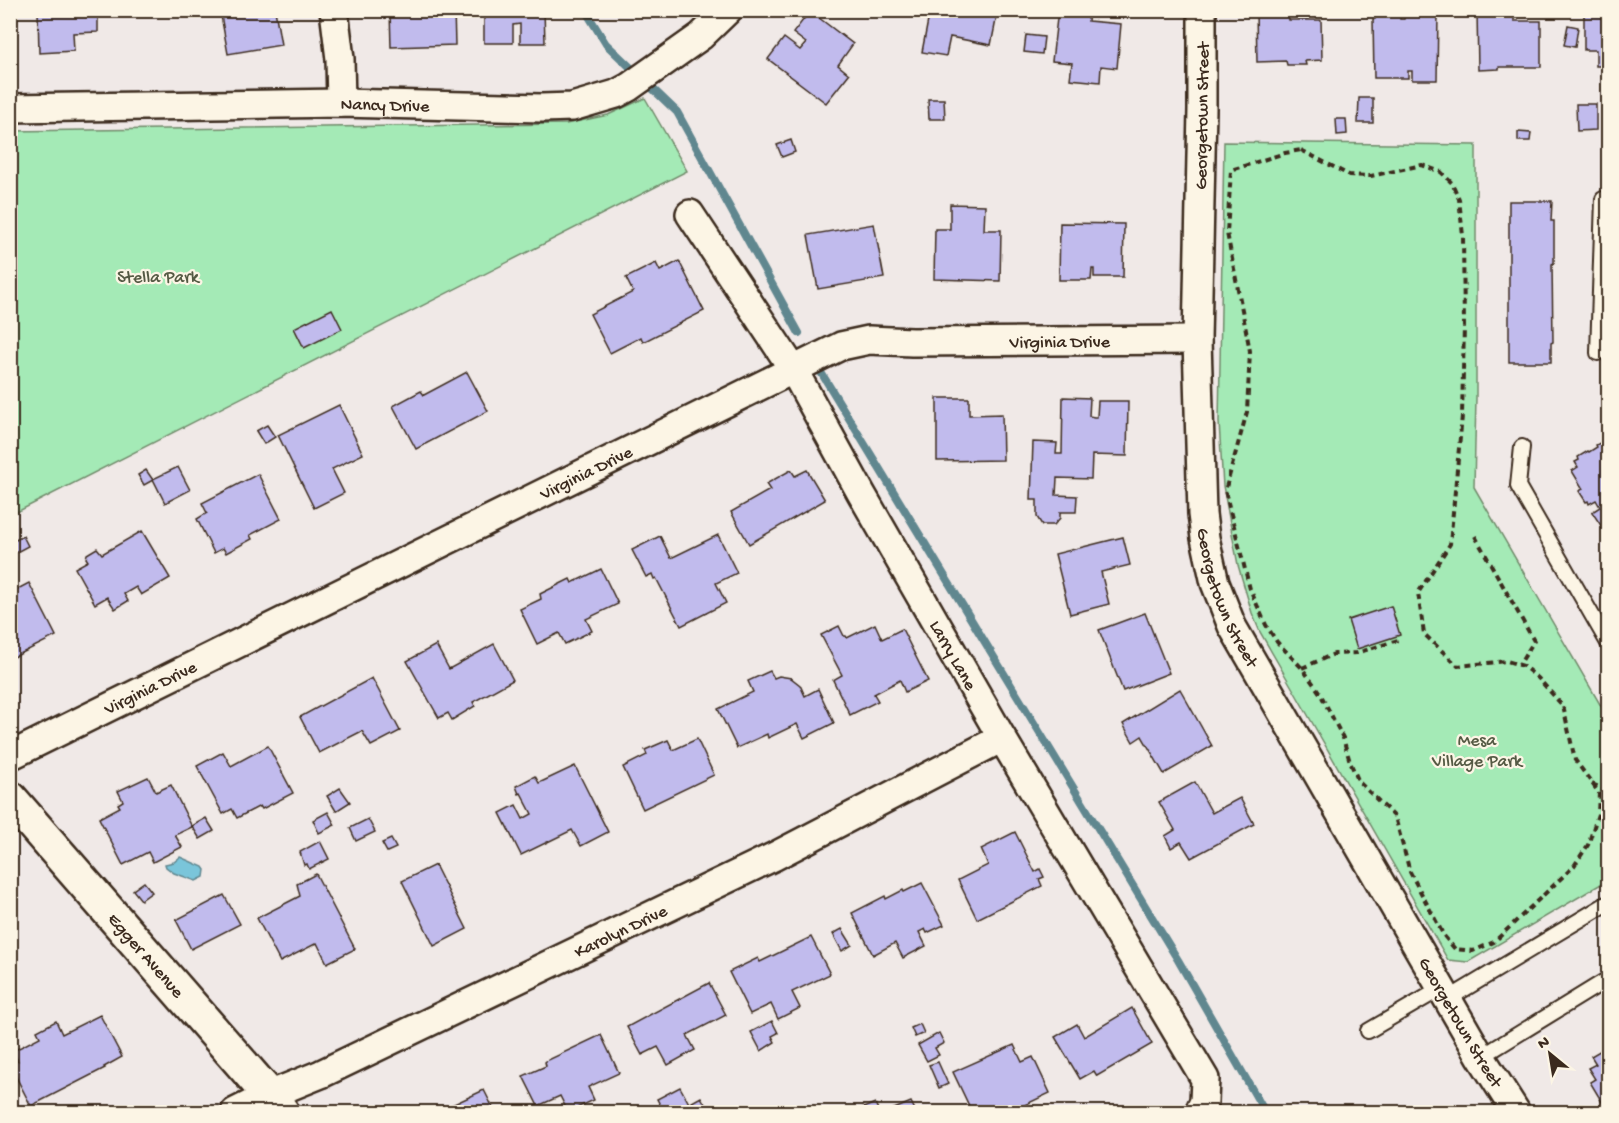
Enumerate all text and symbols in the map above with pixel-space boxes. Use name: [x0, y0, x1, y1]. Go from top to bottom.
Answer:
street label: Georgetown Street: [1192, 41, 1215, 190]
street label: Nancy Drive: [340, 95, 430, 118]
park label: Stella Park: [117, 268, 201, 289]
street label: Virginia Drive: [1008, 333, 1111, 354]
street label: Virginia Drive: [536, 442, 637, 506]
street label: Georgetown Street: [1191, 527, 1262, 673]
street label: Larry Lane: [924, 617, 980, 695]
street label: Virginia Drive: [100, 657, 201, 721]
park label: Mesa Village Park: [1431, 731, 1524, 773]
street label: Karolyn Drive: [571, 901, 672, 964]
street label: Egger Avenue: [102, 910, 188, 1004]
street label: Georgetown Street: [1413, 954, 1507, 1093]
north arrow: [1520, 1024, 1580, 1084]
text: N: [1535, 1033, 1554, 1055]

